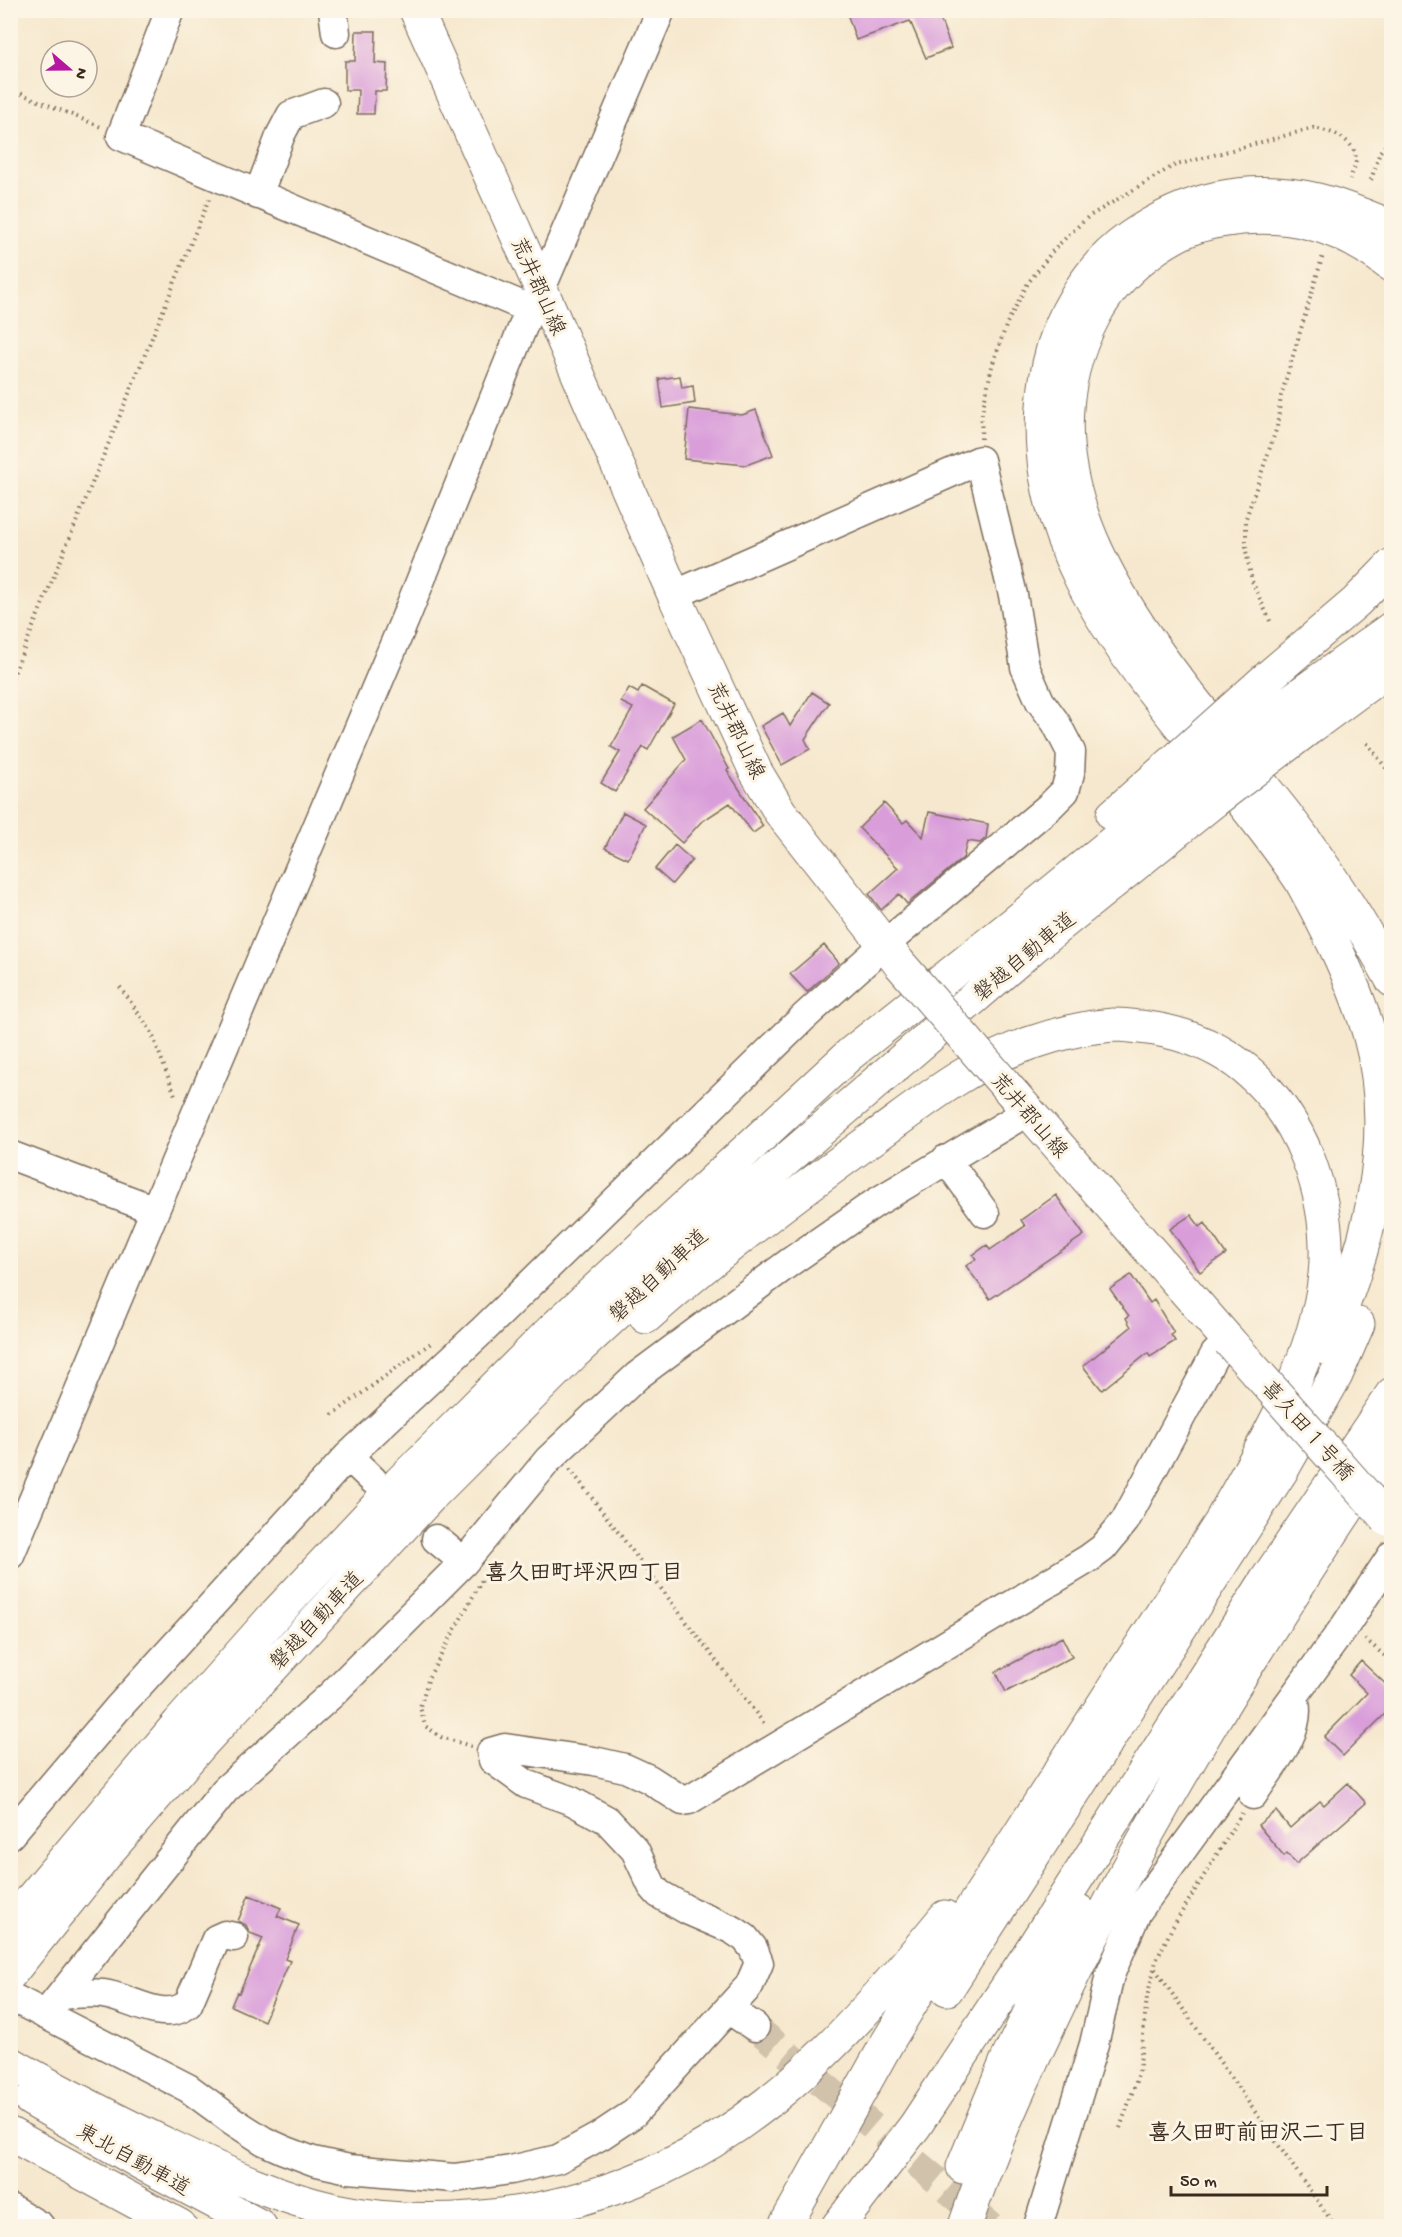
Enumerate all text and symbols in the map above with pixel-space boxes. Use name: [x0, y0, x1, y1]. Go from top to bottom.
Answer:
north arrow: [39, 39, 99, 99]
text: N: [69, 65, 91, 82]
street label: 荒井郡山線: [503, 234, 570, 340]
street label: 荒井郡山線: [700, 678, 770, 784]
street label: 磐越自動車道: [969, 907, 1083, 1009]
street label: 荒井郡山線: [983, 1068, 1073, 1165]
street label: 磐越自動車道: [604, 1224, 715, 1330]
street label: 喜久田１号橋: [1254, 1376, 1358, 1488]
district label: 喜久田町坪沢四丁目: [485, 1561, 683, 1588]
street label: 磐越自動車道: [265, 1566, 371, 1677]
street label: 東北自動車道: [71, 2119, 194, 2204]
district label: 喜久田町前田沢二丁目: [1148, 2120, 1368, 2148]
scale bar: [1171, 2159, 1327, 2197]
text: 50 m: [1180, 2172, 1217, 2193]

